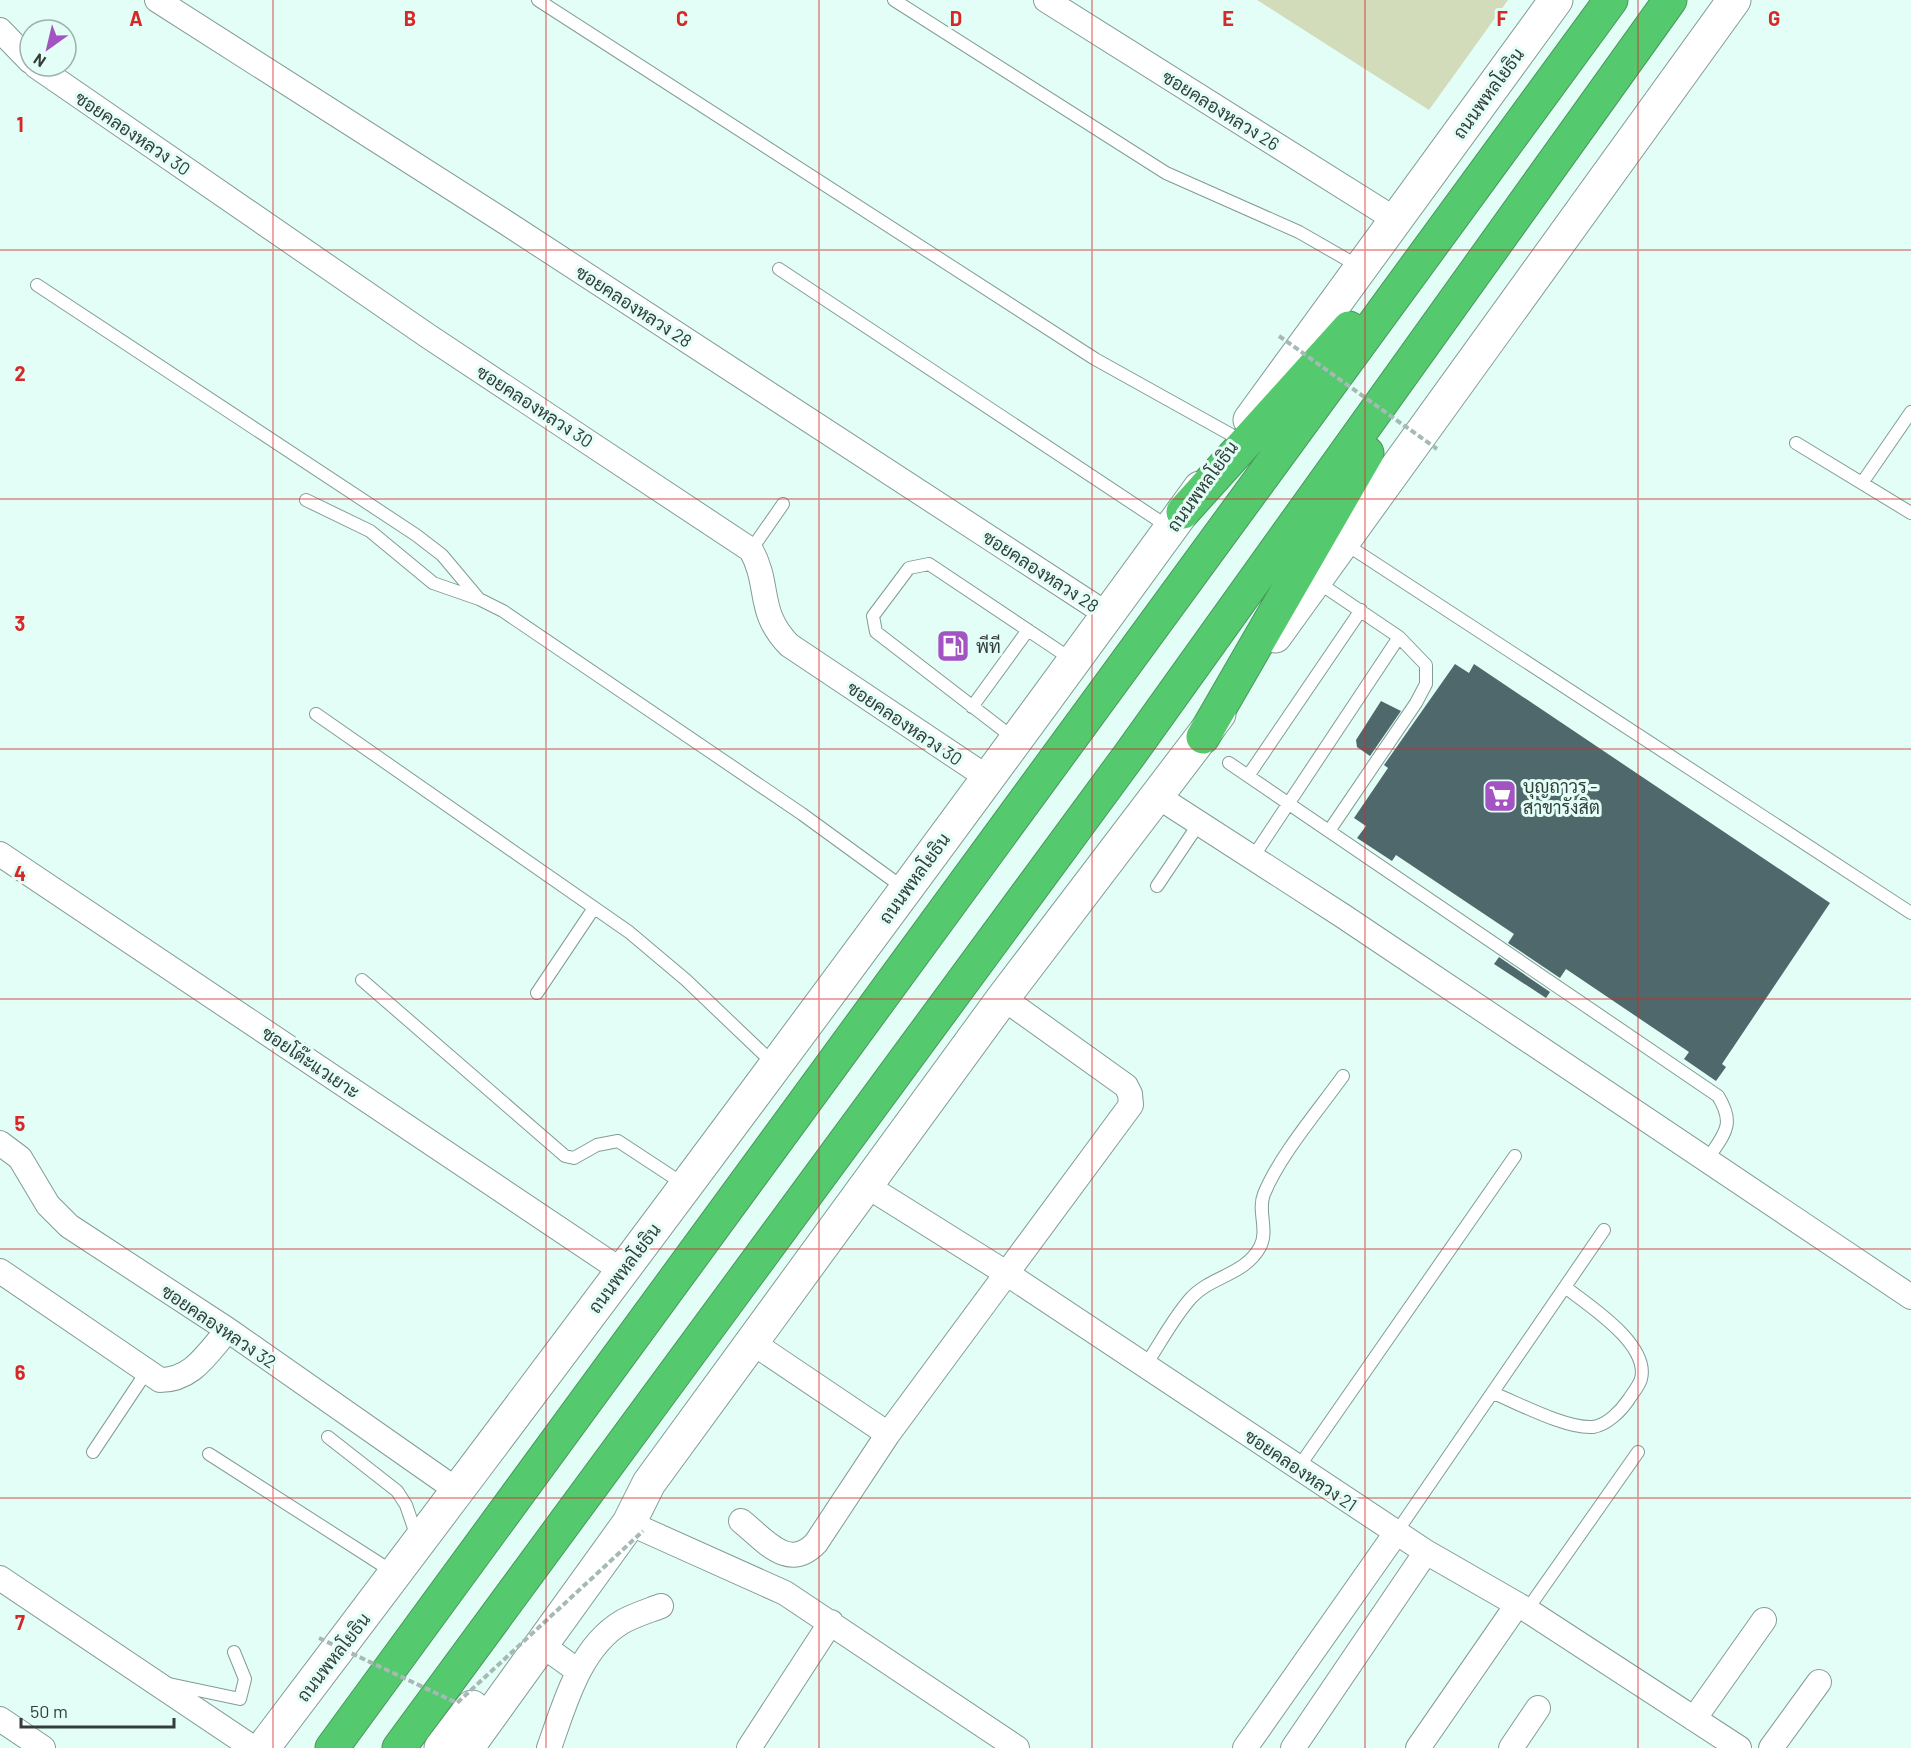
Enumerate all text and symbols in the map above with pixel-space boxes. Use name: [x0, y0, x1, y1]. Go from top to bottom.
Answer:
text: A: [129, 6, 143, 30]
text: B: [404, 6, 416, 30]
text: C: [676, 6, 688, 30]
text: D: [950, 6, 962, 30]
text: E: [1222, 6, 1234, 30]
text: F: [1496, 6, 1508, 30]
text: G: [1768, 6, 1780, 30]
north arrow: [18, 18, 78, 78]
street label: ถนนพหลโยธิน: [1447, 43, 1528, 143]
text: N: [30, 50, 49, 72]
street label: ซอยคลองหลวง 26: [1158, 65, 1284, 155]
street label: ซอยคลองหลวง 30: [71, 86, 195, 180]
text: 1: [16, 112, 24, 136]
street label: ซอยคลองหลวง 28: [572, 260, 696, 352]
street label: ซอยคลองหลวง 30: [473, 360, 597, 452]
text: 2: [14, 361, 26, 385]
street label: ถนนพหลโยธิน: [1161, 436, 1242, 536]
street label: ซอยคลองหลวง 28: [979, 525, 1103, 617]
text: 3: [15, 611, 25, 635]
fuel station icon: พีที: [935, 628, 971, 664]
place label: พีที: [976, 634, 1001, 657]
street label: ซอยคลองหลวง 30: [843, 676, 967, 770]
place label: บุญถาวร - สาขารังสิต: [1523, 775, 1600, 818]
supermarket icon: บุญถาวร - สาขารังสิต: [1482, 778, 1518, 814]
street label: ถนนพหลโยธิน: [873, 828, 954, 928]
text: 4: [14, 861, 26, 885]
street label: ซอยโต๊ะแวเยาะ: [258, 1020, 365, 1103]
text: 5: [15, 1111, 26, 1135]
street label: ถนนพหลโยธิน: [582, 1218, 665, 1317]
street label: ซอยคลองหลวง 32: [157, 1279, 281, 1373]
text: 6: [15, 1360, 26, 1384]
street label: ซอยคลองหลวง 21: [1241, 1424, 1361, 1516]
street label: ถนนพหลโยธิน: [291, 1608, 374, 1706]
text: 7: [15, 1610, 25, 1634]
scale bar: [21, 1691, 174, 1729]
text: 50 m: [30, 1700, 68, 1722]

